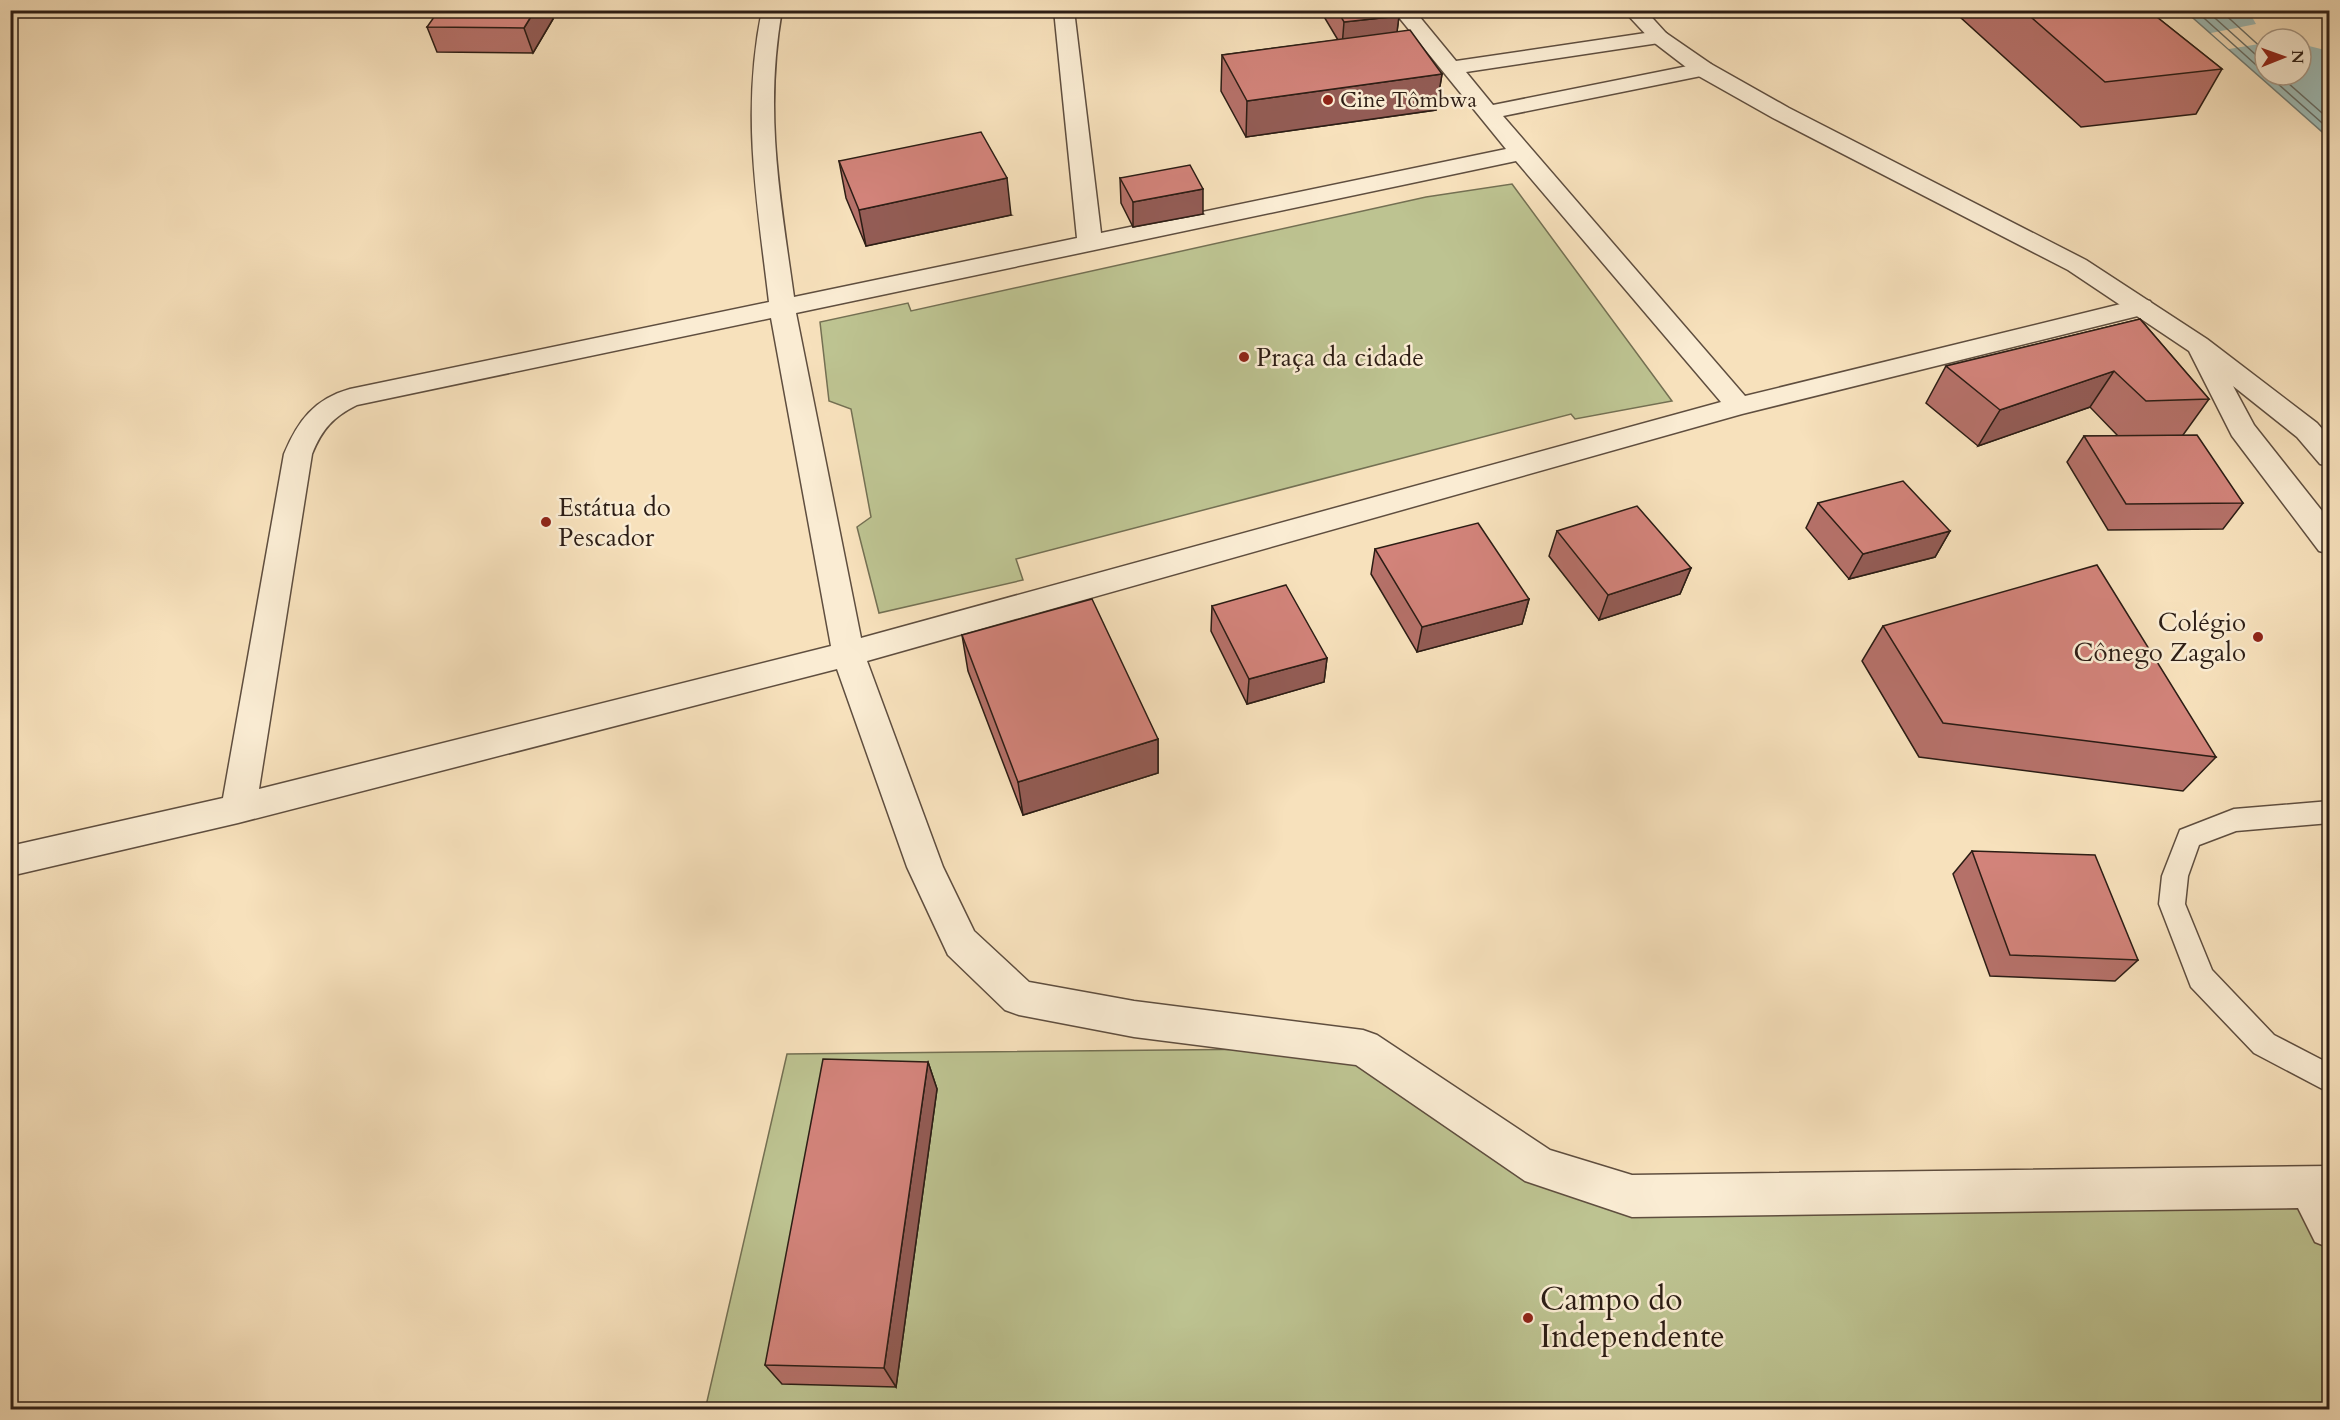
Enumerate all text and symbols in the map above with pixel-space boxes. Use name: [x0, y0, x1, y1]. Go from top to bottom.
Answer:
north arrow: [2253, 27, 2313, 87]
text: N: [2286, 50, 2308, 64]
place label: Cine Tômbwa: [1340, 85, 1477, 115]
marker: Cine Tômbwa: [1321, 93, 1335, 107]
place label: Praça da cidade: [1256, 340, 1424, 375]
marker: Praça da cidade: [1237, 350, 1251, 364]
place label: Estátua do Pescador: [558, 490, 671, 555]
marker: Estátua do Pescador: [539, 515, 553, 529]
place label: Colégio Cônego Zagalo: [2074, 605, 2246, 670]
marker: Colégio Cônego Zagalo: [2251, 630, 2265, 644]
place label: Campo do Independente: [1540, 1278, 1725, 1359]
marker: Campo do Independente: [1521, 1311, 1535, 1325]

